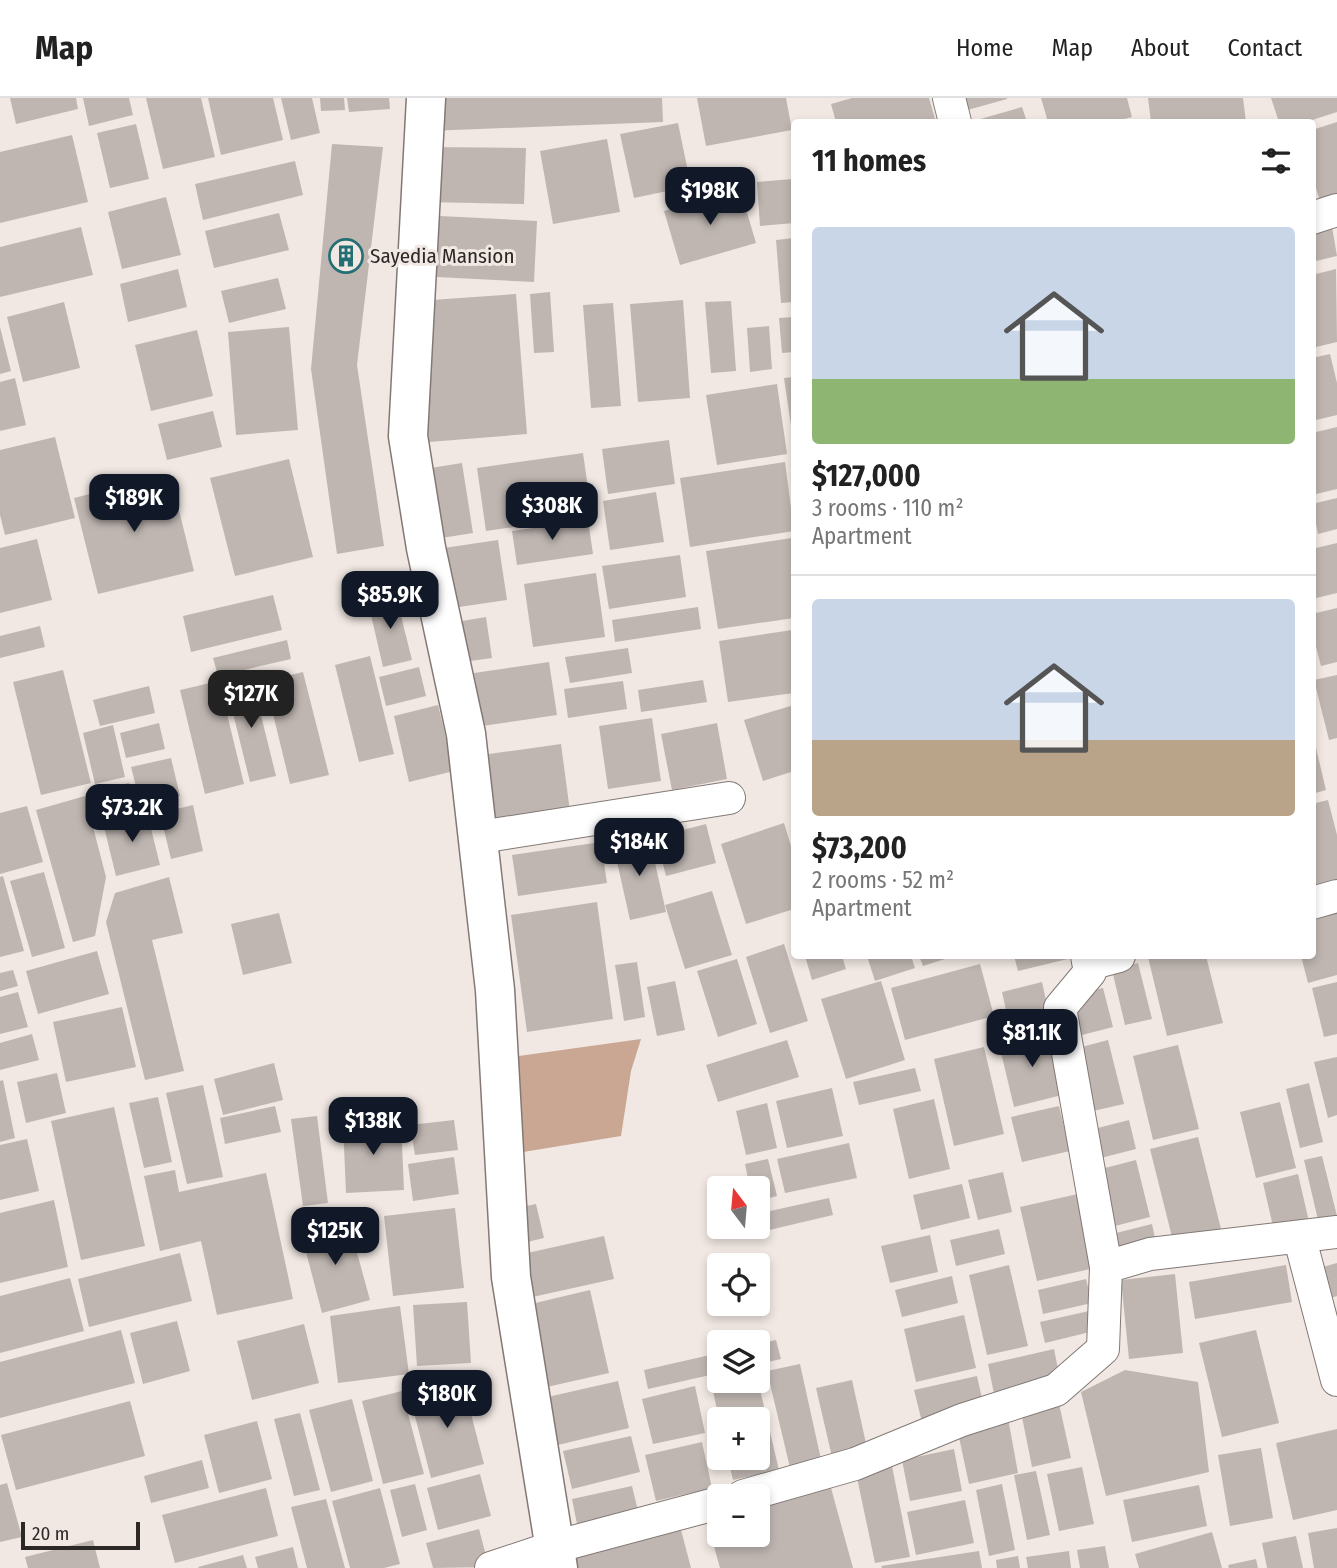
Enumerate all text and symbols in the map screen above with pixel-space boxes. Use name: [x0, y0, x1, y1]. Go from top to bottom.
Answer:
text: Map: [35, 28, 93, 68]
text: Home: [956, 34, 1013, 62]
text: Map: [1051, 34, 1093, 62]
text: About: [1131, 34, 1189, 62]
text: Contact: [1227, 34, 1302, 62]
icon: filters: [1257, 142, 1295, 180]
text: 11 homes: [812, 143, 926, 179]
pin: $198K: [661, 167, 759, 227]
text: $198K: [681, 176, 739, 204]
building icon: Sayedia Mansion: [327, 237, 365, 275]
place label: Sayedia Mansion: [370, 243, 514, 269]
icon: home: [991, 273, 1117, 399]
text: $127,000: [812, 458, 921, 494]
pin: $189K: [85, 474, 183, 534]
pin: $308K: [503, 482, 601, 542]
text: $189K: [105, 483, 163, 511]
text: $308K: [522, 491, 582, 519]
text: 3 rooms · 110 m²: [812, 494, 963, 522]
text: Apartment: [812, 522, 912, 550]
pin: $85.9K: [333, 572, 447, 631]
text: $85.9K: [358, 580, 422, 608]
icon: home: [991, 645, 1117, 771]
pin: $127K: [202, 670, 300, 730]
text: $127K: [224, 679, 278, 707]
pin: $73.2K: [75, 784, 189, 844]
text: $73.2K: [101, 793, 163, 821]
pin: $184K: [590, 818, 688, 878]
text: $184K: [610, 827, 668, 855]
text: $73,200: [812, 830, 907, 866]
text: 2 rooms · 52 m²: [812, 866, 954, 894]
text: Apartment: [812, 894, 912, 922]
pin: $81.1K: [975, 1010, 1089, 1069]
text: $81.1K: [1003, 1018, 1061, 1046]
pin: $138K: [324, 1098, 422, 1157]
text: $138K: [345, 1106, 401, 1134]
north arrow: [707, 1176, 770, 1239]
map controls: [707, 1176, 770, 1547]
pin: $125K: [286, 1208, 384, 1267]
text: $125K: [307, 1216, 363, 1244]
button: locate: [707, 1253, 770, 1316]
button: layers: [707, 1330, 770, 1393]
pin: $180K: [398, 1370, 496, 1430]
text: $180K: [418, 1379, 476, 1407]
button: +: [707, 1407, 770, 1470]
button: −: [707, 1484, 770, 1547]
scale bar: [21, 1519, 140, 1551]
text: 20 m: [32, 1522, 69, 1545]

